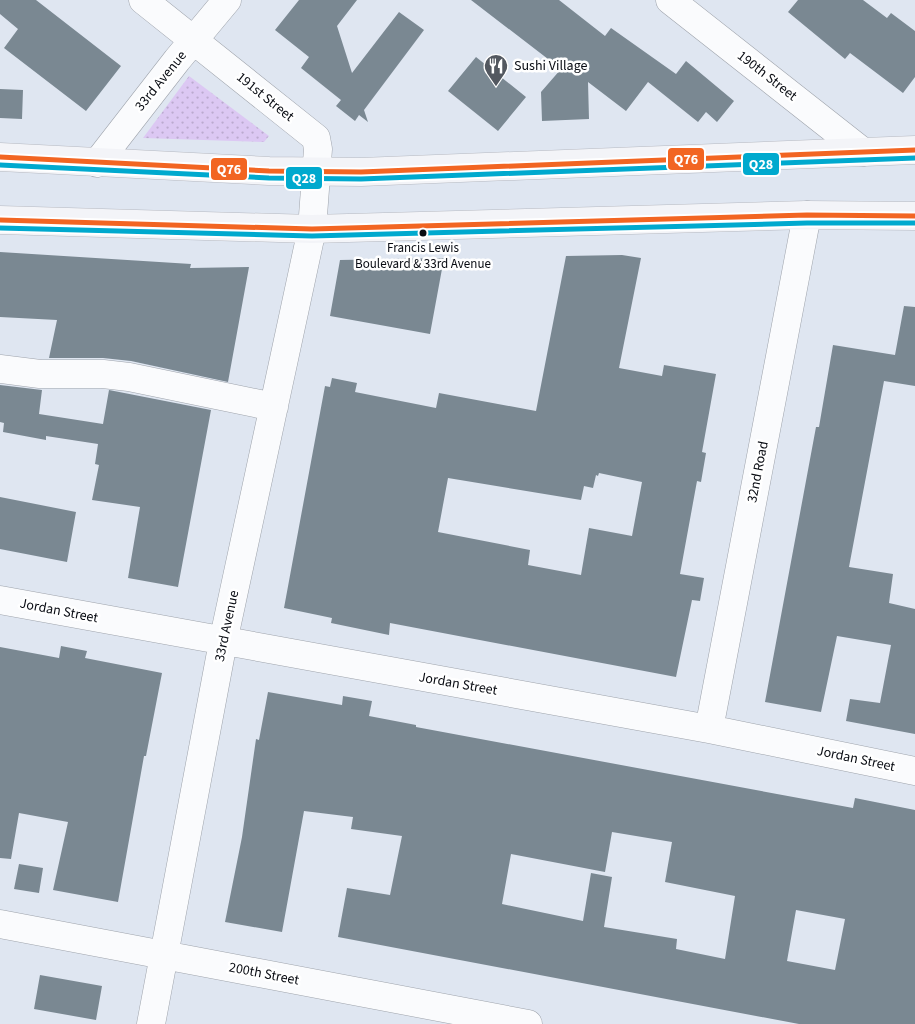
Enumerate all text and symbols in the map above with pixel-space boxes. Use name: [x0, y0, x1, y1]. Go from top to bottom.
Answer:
street label: 190th Street: [733, 46, 801, 106]
street label: 33rd Avenue: [130, 47, 192, 115]
restaurant icon: Sushi Village: [483, 53, 509, 87]
place label: Sushi Village: [514, 56, 588, 76]
street label: 191st Street: [232, 67, 298, 127]
line badge: Q76: [667, 147, 705, 171]
text: Q76: [674, 150, 698, 170]
line badge: Q28: [742, 152, 780, 176]
text: Q28: [749, 155, 773, 175]
line badge: Q76: [210, 157, 248, 181]
text: Q76: [217, 160, 241, 180]
line badge: Q28: [285, 166, 323, 190]
text: Q28: [292, 169, 316, 189]
marker: Francis Lewis Boulevard & 33rd Avenue: [418, 228, 428, 238]
place label: Francis Lewis Boulevard & 33rd Avenue: [355, 239, 491, 273]
street label: 32nd Road: [742, 440, 774, 504]
street label: 33rd Avenue: [210, 588, 244, 663]
street label: Jordan Street: [18, 594, 100, 628]
street label: Jordan Street: [417, 667, 499, 701]
street label: Jordan Street: [815, 741, 897, 777]
street label: 200th Street: [227, 957, 301, 991]

